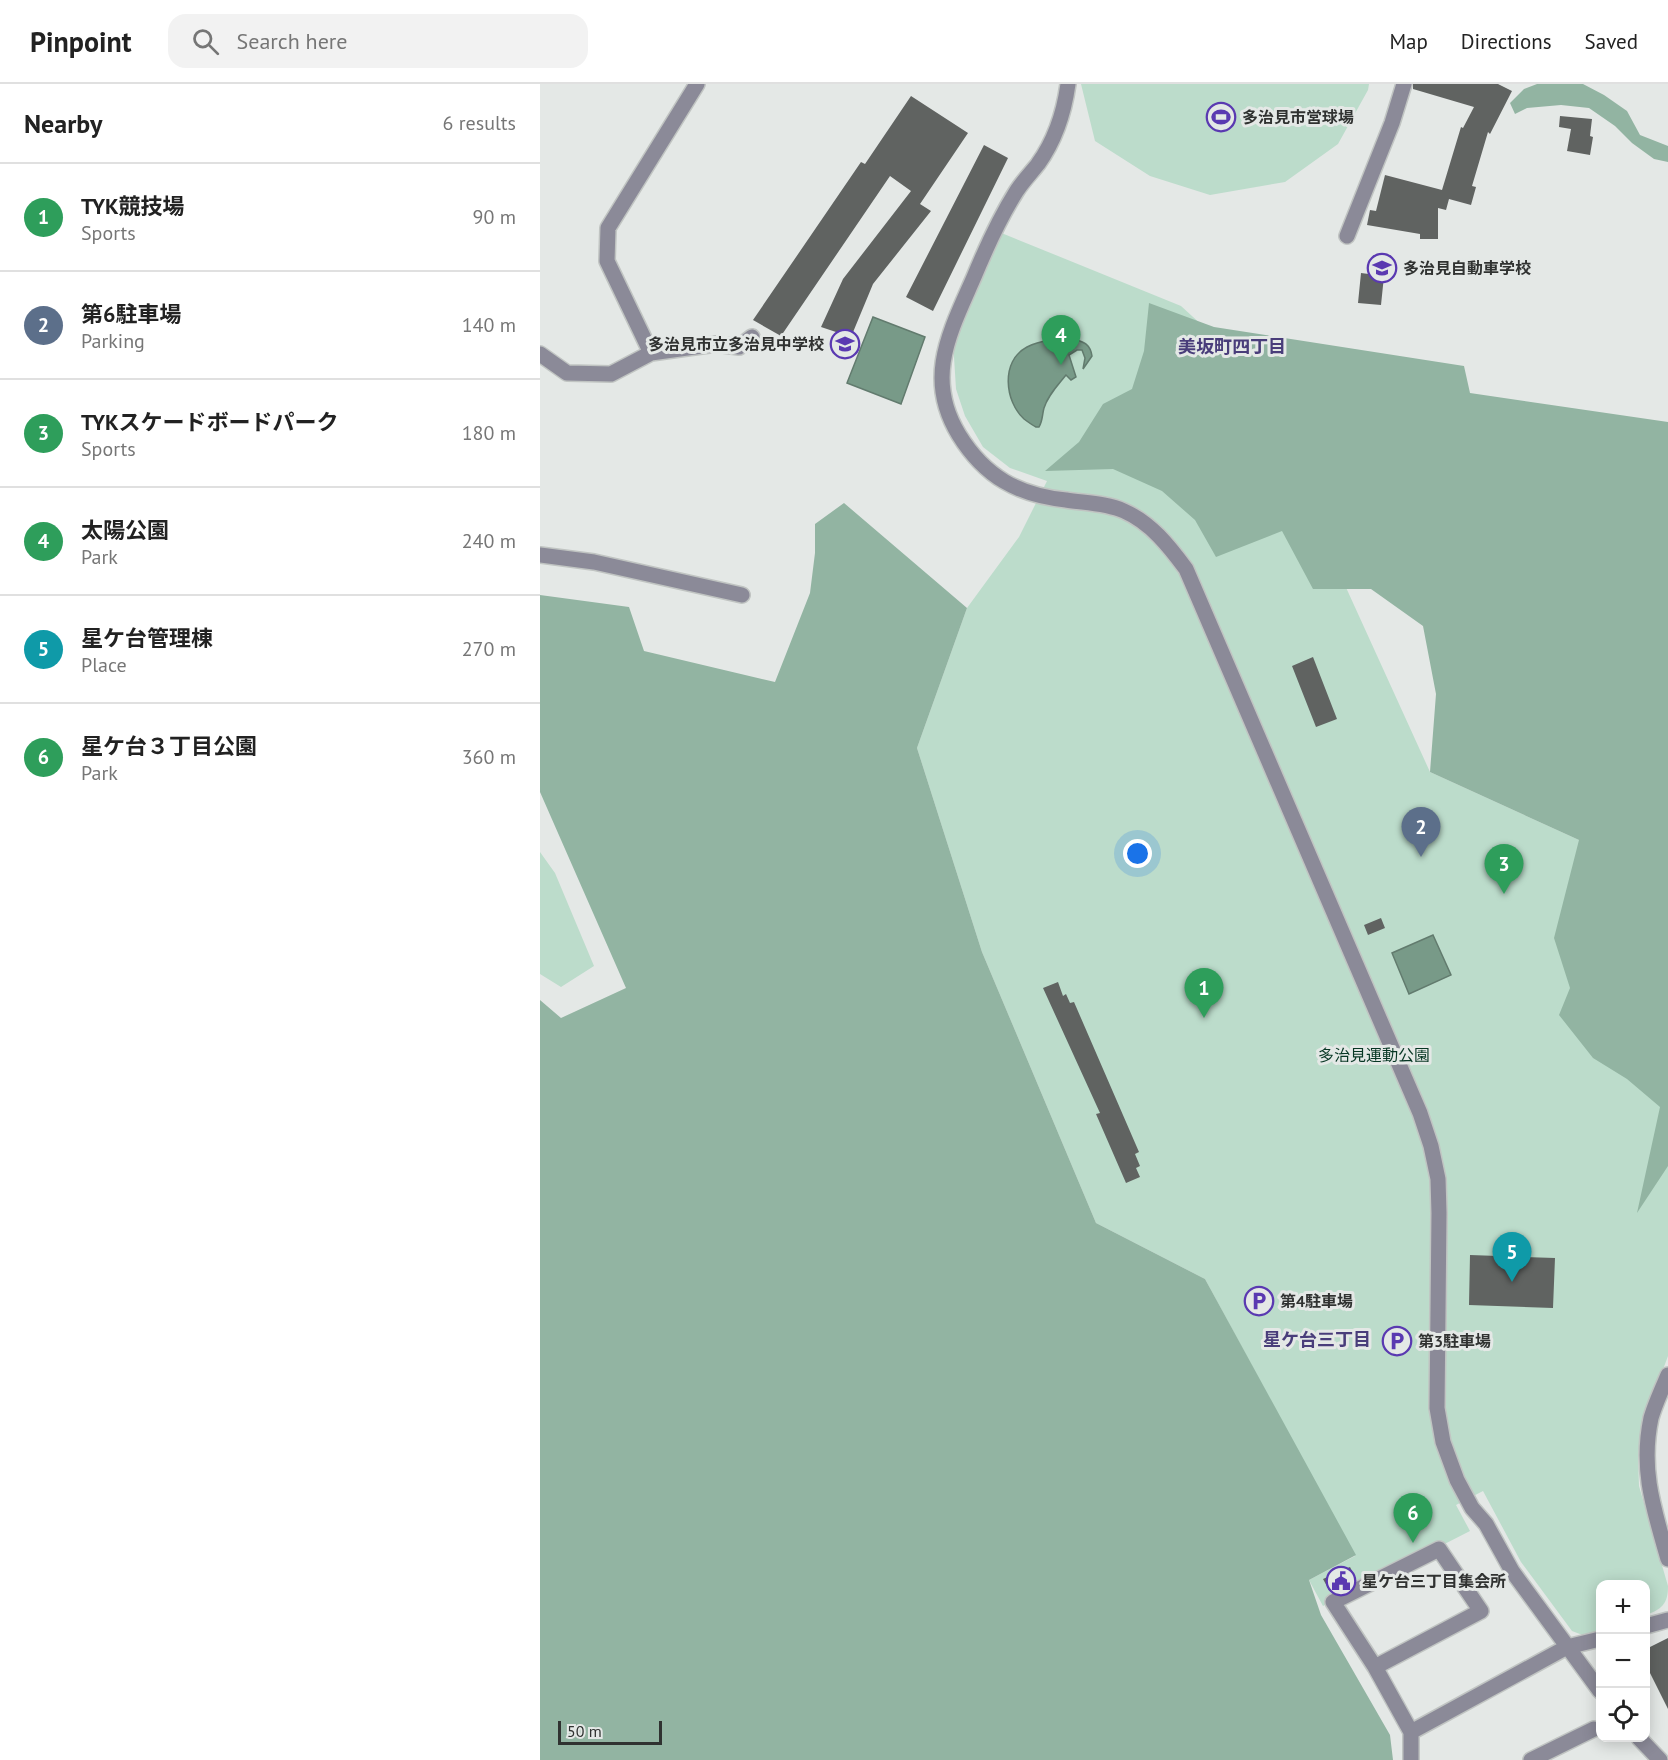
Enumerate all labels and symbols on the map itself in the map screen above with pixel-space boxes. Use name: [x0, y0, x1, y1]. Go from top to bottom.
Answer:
sports icon: 多治見市営球場: [1205, 101, 1237, 133]
place label: 多治見市営球場: [1242, 107, 1354, 127]
school or university icon: 多治見自動車学校: [1366, 252, 1398, 284]
place label: 多治見自動車学校: [1403, 258, 1531, 278]
pin: 4: [1042, 316, 1080, 365]
school or university icon: 多治見市立多治見中学校: [829, 328, 861, 360]
place label: 多治見市立多治見中学校: [648, 334, 824, 354]
district label: 美坂町四丁目: [1178, 335, 1286, 358]
pin: 2: [1402, 808, 1440, 857]
your location: [1123, 839, 1152, 868]
pin: 3: [1484, 844, 1524, 894]
pin: 1: [1184, 968, 1224, 1018]
park label: 多治見運動公園: [1318, 1045, 1430, 1065]
pin: 5: [1492, 1232, 1532, 1282]
parking icon: 第4駐車場: [1243, 1285, 1275, 1317]
place label: 第4駐車場: [1280, 1291, 1353, 1311]
parking icon: 第3駐車場: [1381, 1325, 1413, 1357]
district label: 星ケ台三丁目: [1263, 1328, 1371, 1351]
place label: 第3駐車場: [1418, 1331, 1491, 1351]
pin: 6: [1394, 1494, 1432, 1543]
public building icon: 星ケ台三丁目集会所: [1325, 1565, 1357, 1597]
place label: 星ケ台三丁目集会所: [1362, 1571, 1506, 1591]
scale bar: [558, 1718, 662, 1746]

